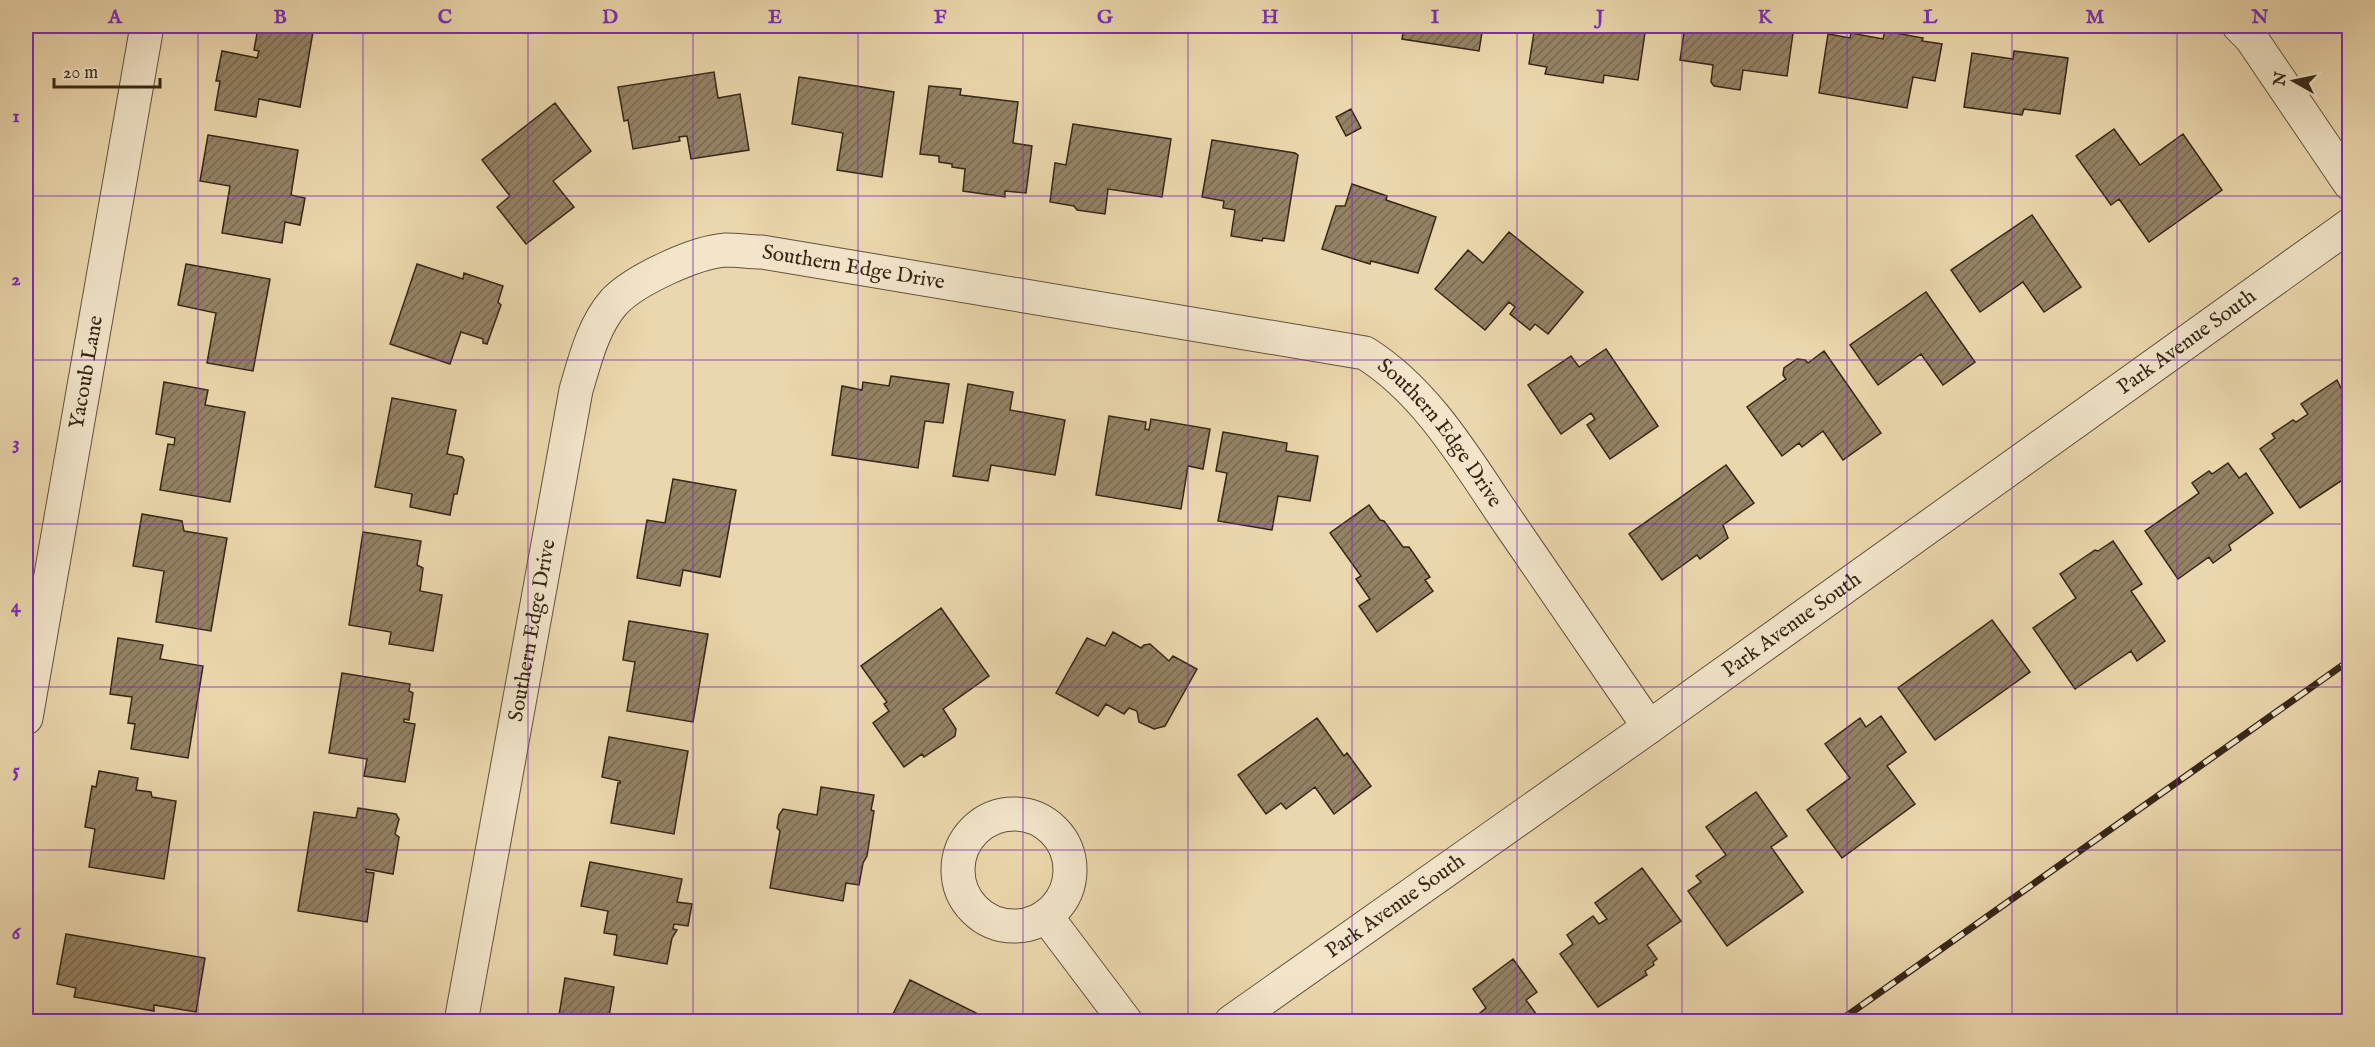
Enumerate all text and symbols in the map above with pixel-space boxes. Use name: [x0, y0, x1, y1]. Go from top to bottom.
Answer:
text: A: [107, 5, 123, 30]
text: B: [273, 5, 287, 30]
text: C: [438, 5, 452, 30]
text: D: [602, 5, 618, 30]
text: E: [768, 5, 782, 30]
text: F: [934, 5, 947, 30]
text: G: [1097, 5, 1114, 30]
text: H: [1261, 5, 1279, 30]
text: I: [1431, 5, 1440, 30]
text: J: [1593, 5, 1605, 30]
text: K: [1758, 5, 1774, 30]
text: L: [1923, 5, 1938, 30]
text: M: [2086, 5, 2105, 30]
text: N: [2250, 5, 2269, 30]
scale bar: [54, 51, 160, 89]
north arrow: [2264, 51, 2324, 111]
text: 20 m: [63, 62, 98, 85]
text: N: [2270, 70, 2292, 88]
text: 1: [12, 104, 20, 129]
street label: Southern Edge Drive: [760, 239, 947, 296]
text: 2: [11, 267, 21, 292]
street label: Park Avenue South: [2112, 283, 2262, 401]
street label: Yacoub Lane: [63, 313, 110, 431]
street label: Southern Edge Drive: [1372, 352, 1508, 513]
text: 3: [12, 431, 20, 456]
street label: Southern Edge Drive: [502, 537, 562, 724]
street label: Park Avenue South: [1717, 566, 1866, 684]
text: 4: [11, 594, 22, 619]
text: 5: [12, 758, 20, 783]
street label: Park Avenue South: [1320, 848, 1470, 965]
text: 6: [12, 921, 22, 946]

